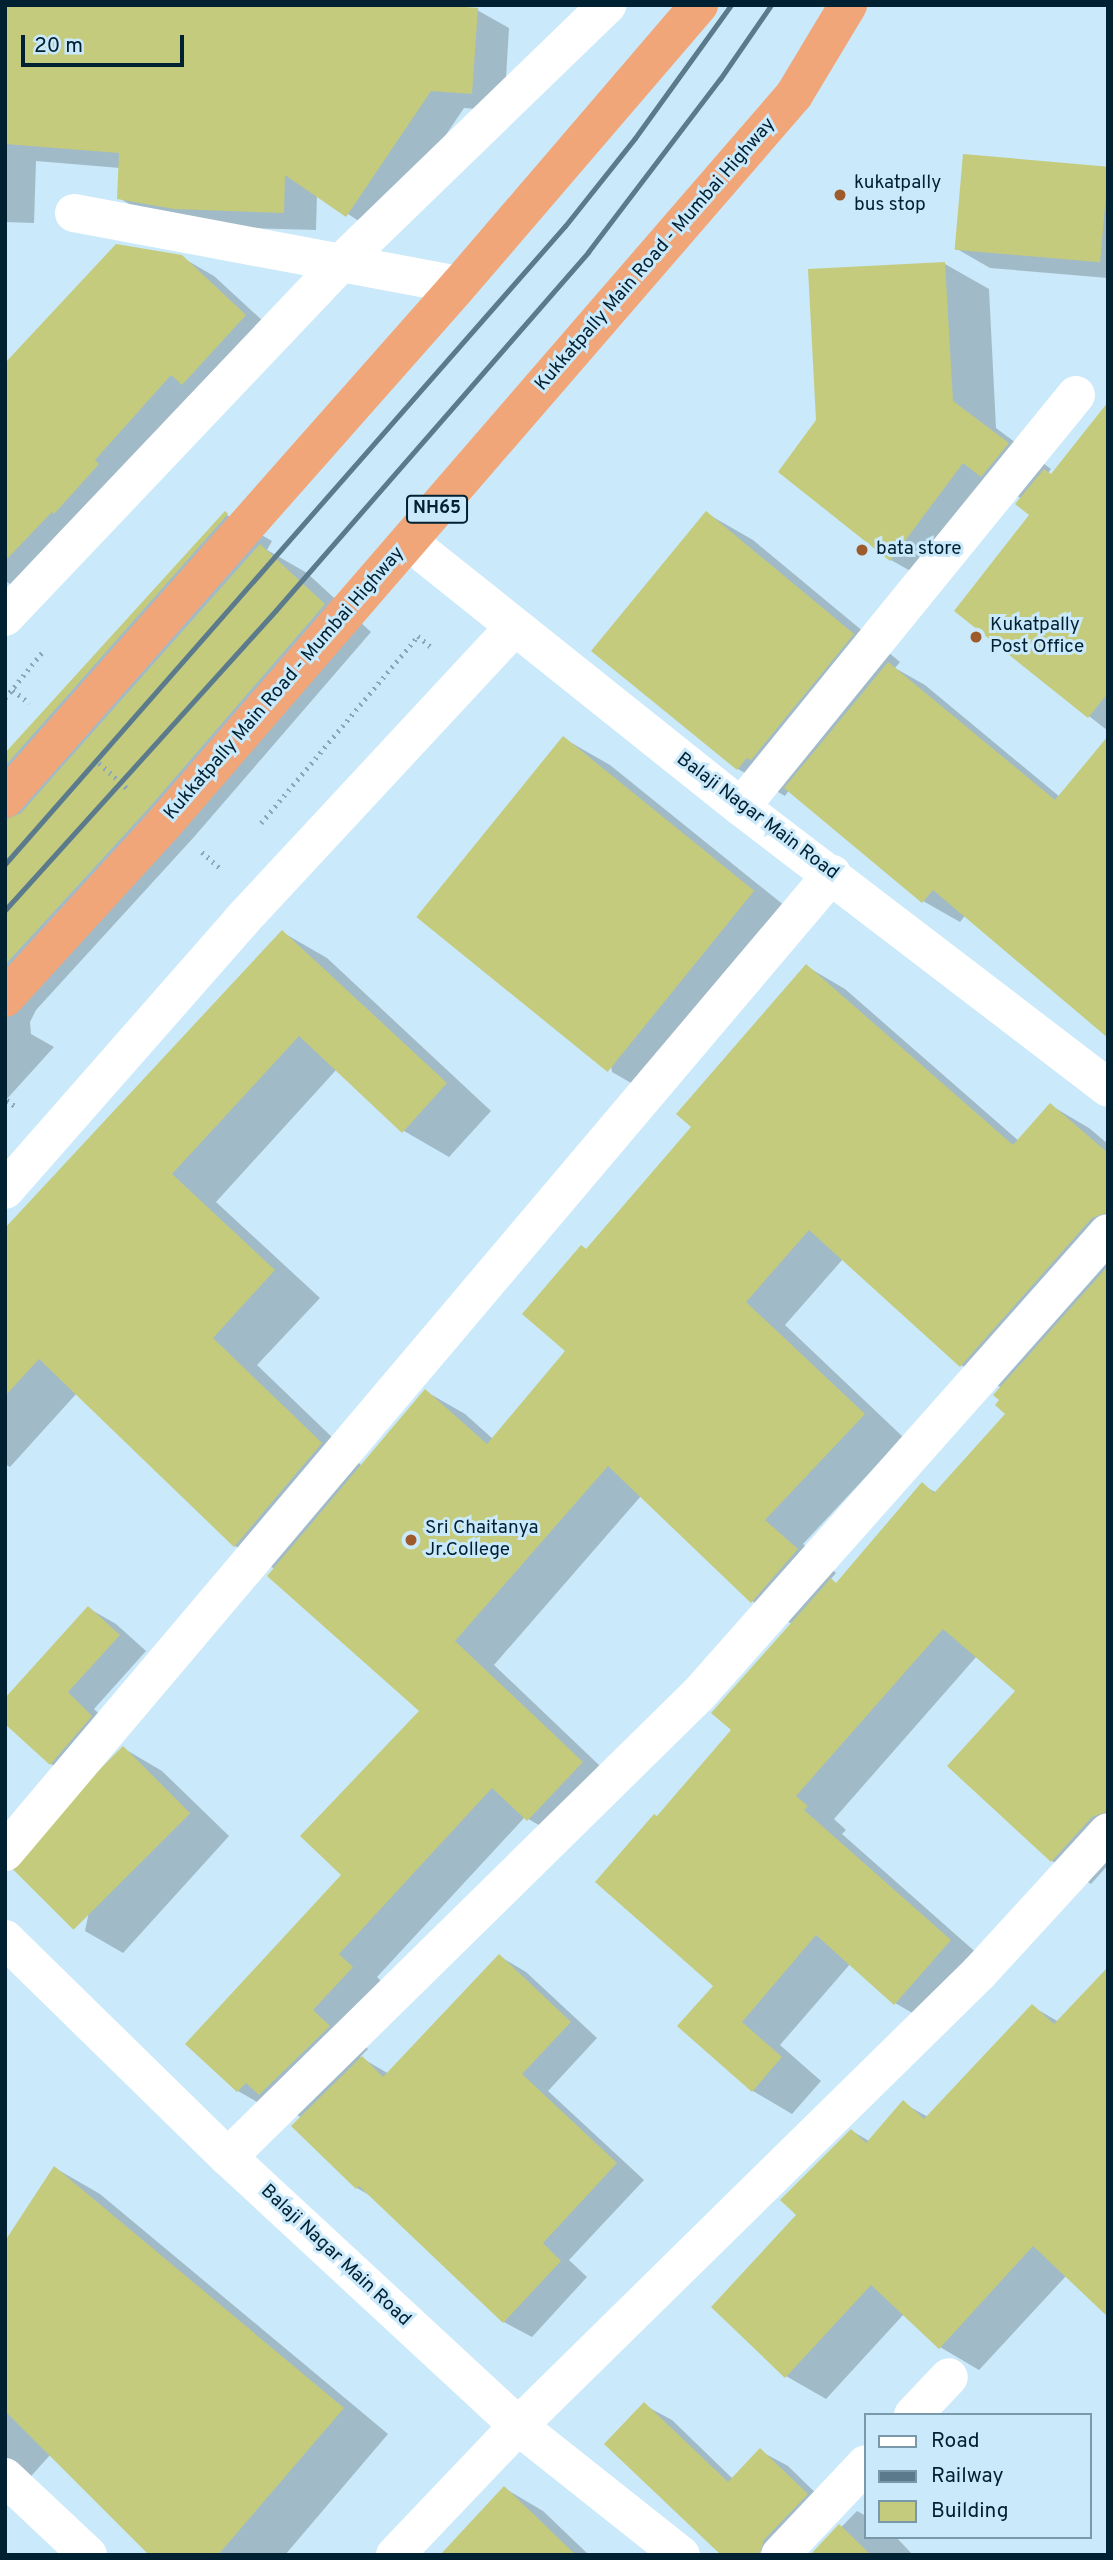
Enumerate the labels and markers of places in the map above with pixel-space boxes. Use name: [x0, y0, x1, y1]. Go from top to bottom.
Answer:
place label: kukatpally bus stop: [854, 173, 941, 217]
marker: kukatpally bus stop: [832, 187, 848, 203]
place label: bata store: [876, 539, 961, 561]
marker: bata store: [854, 542, 870, 558]
place label: Kukatpally Post Office: [990, 615, 1084, 659]
marker: Kukatpally Post Office: [968, 629, 984, 645]
place label: Sri Chaitanya Jr.College: [425, 1518, 538, 1562]
marker: Sri Chaitanya Jr.College: [403, 1532, 419, 1548]

